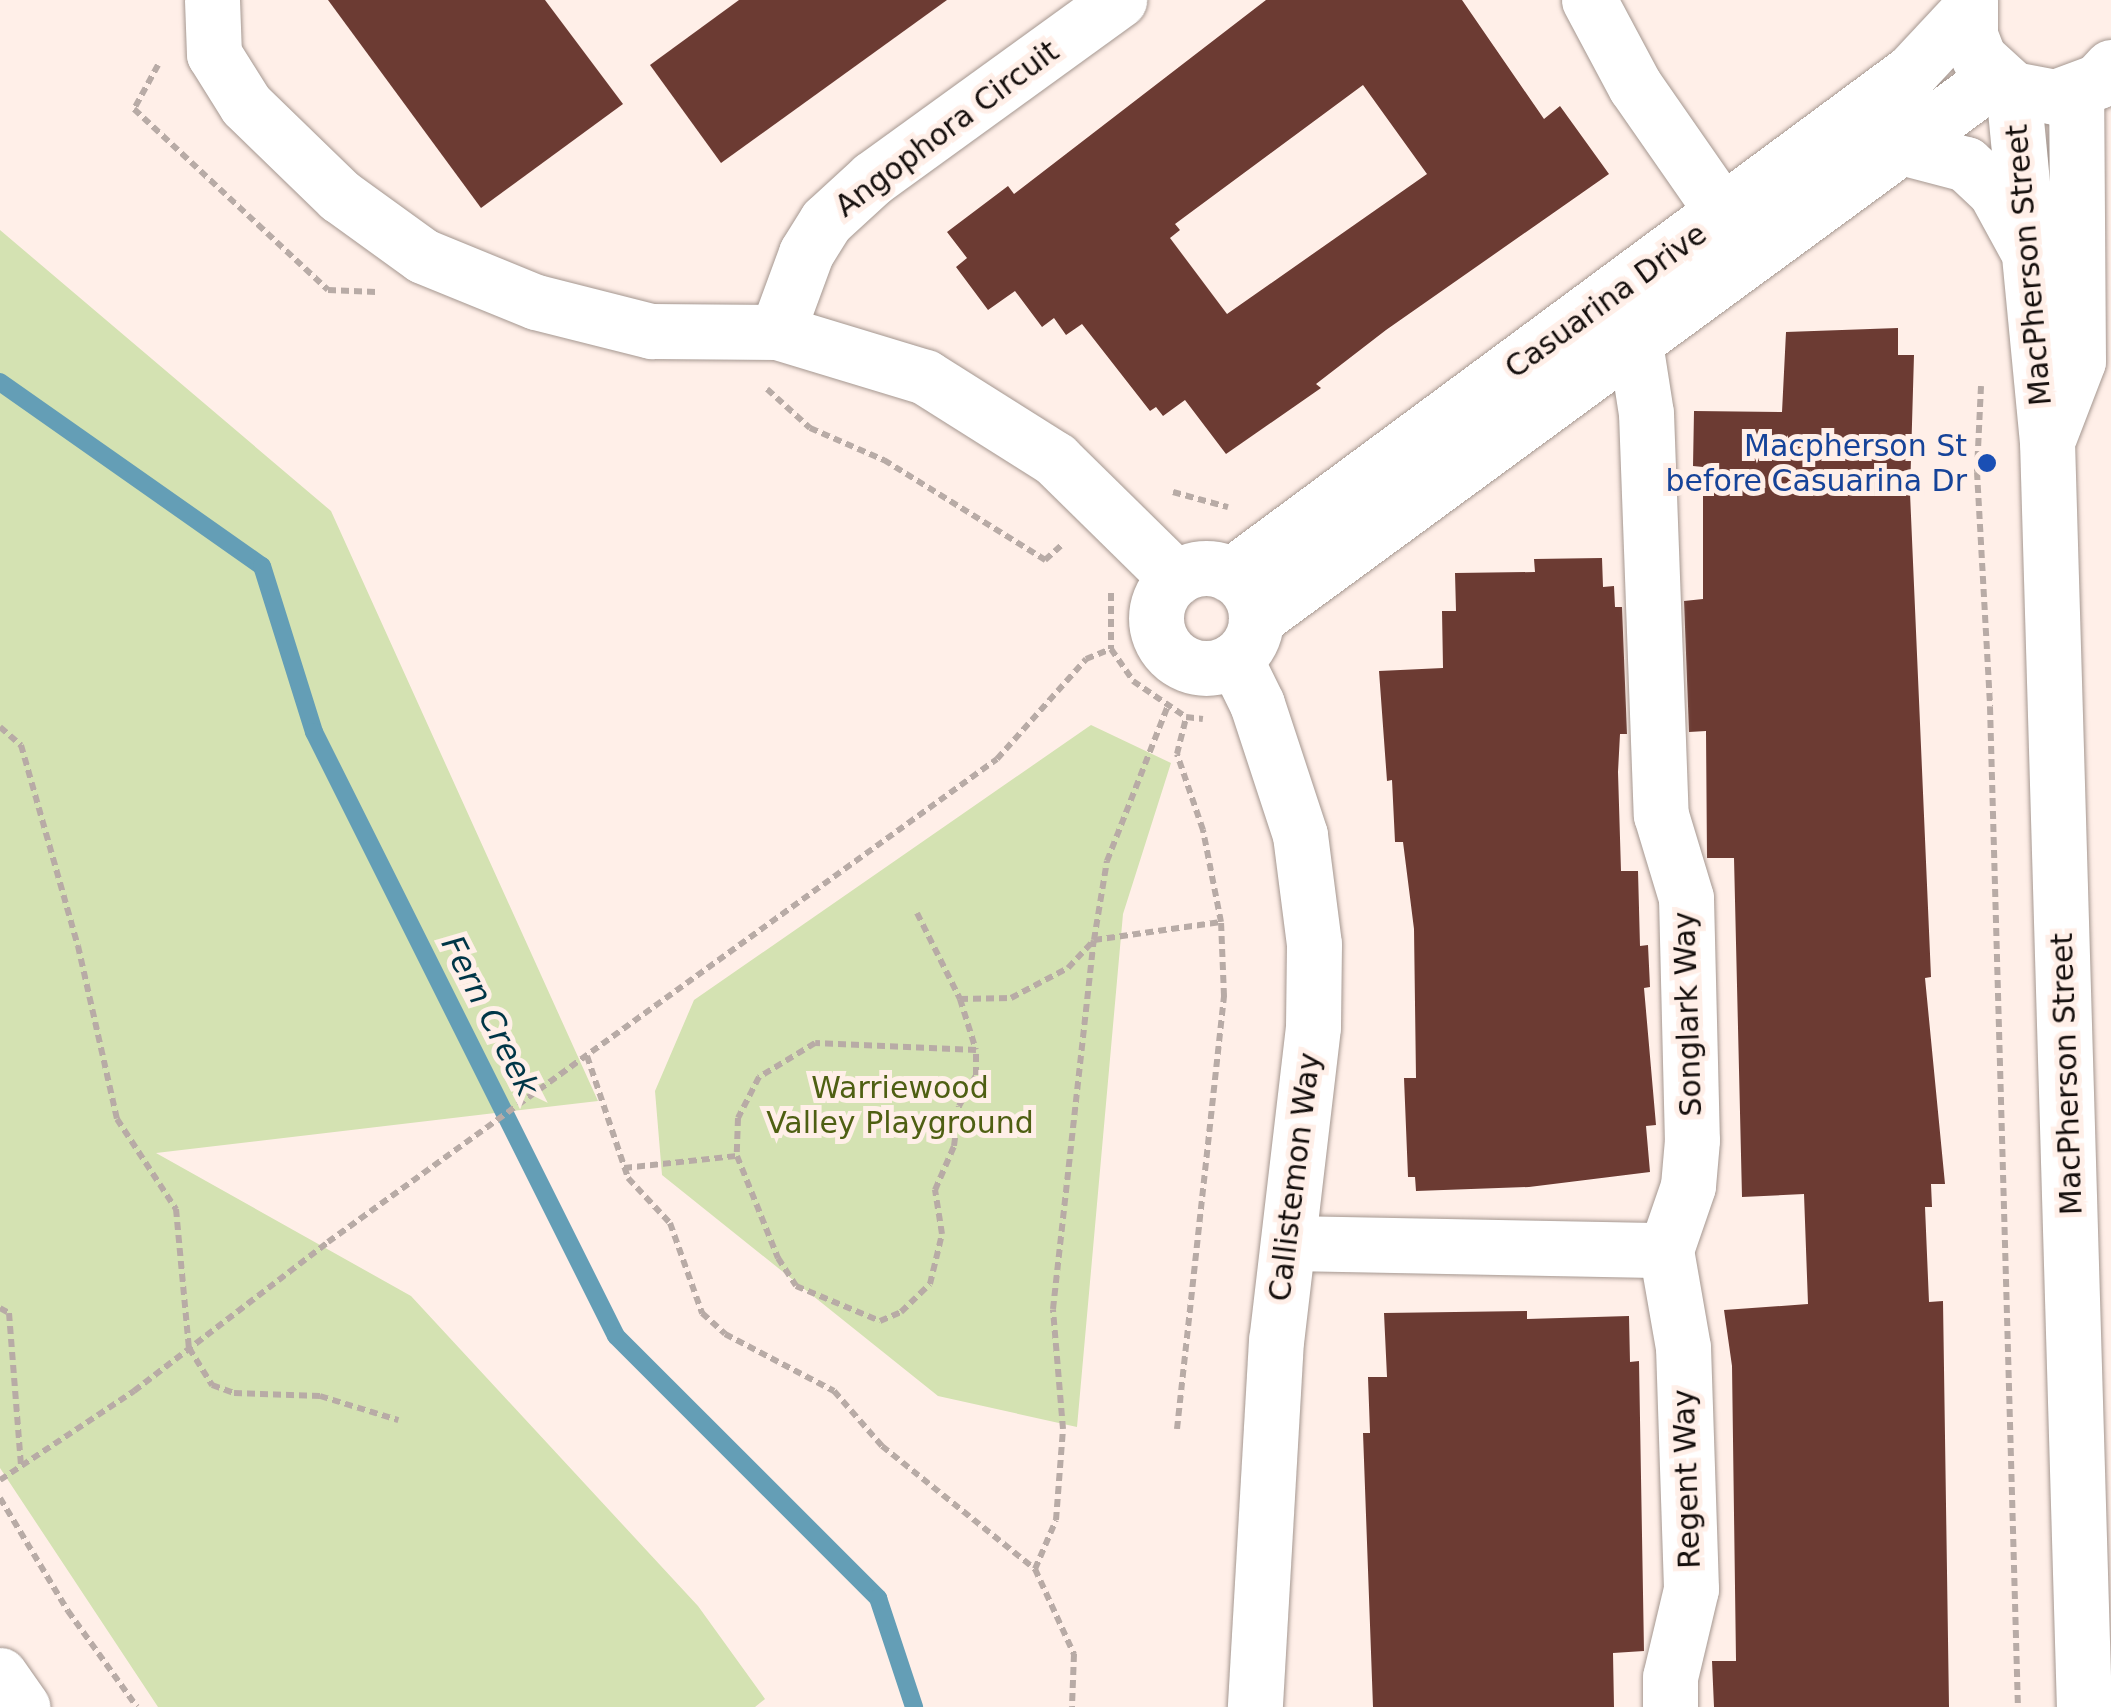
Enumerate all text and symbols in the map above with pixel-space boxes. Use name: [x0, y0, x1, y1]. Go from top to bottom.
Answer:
street label: Angophora Circuit: [828, 33, 1066, 225]
street label: MacPherson Street: [1999, 123, 2059, 407]
street label: Casuarina Drive: [1498, 216, 1714, 386]
place label: Macpherson St before Casuarina Dr: [1666, 428, 1967, 498]
marker: Macpherson St before Casuarina Dr: [1976, 452, 1998, 474]
street label: Songlark Way: [1666, 911, 1710, 1117]
water label: Fern Creek: [433, 929, 547, 1103]
street label: MacPherson Street: [2044, 932, 2090, 1216]
street label: Callistemon Way: [1262, 1051, 1328, 1303]
park label: Warriewood Valley Playground: [766, 1070, 1034, 1140]
street label: Regent Way: [1666, 1389, 1708, 1569]

